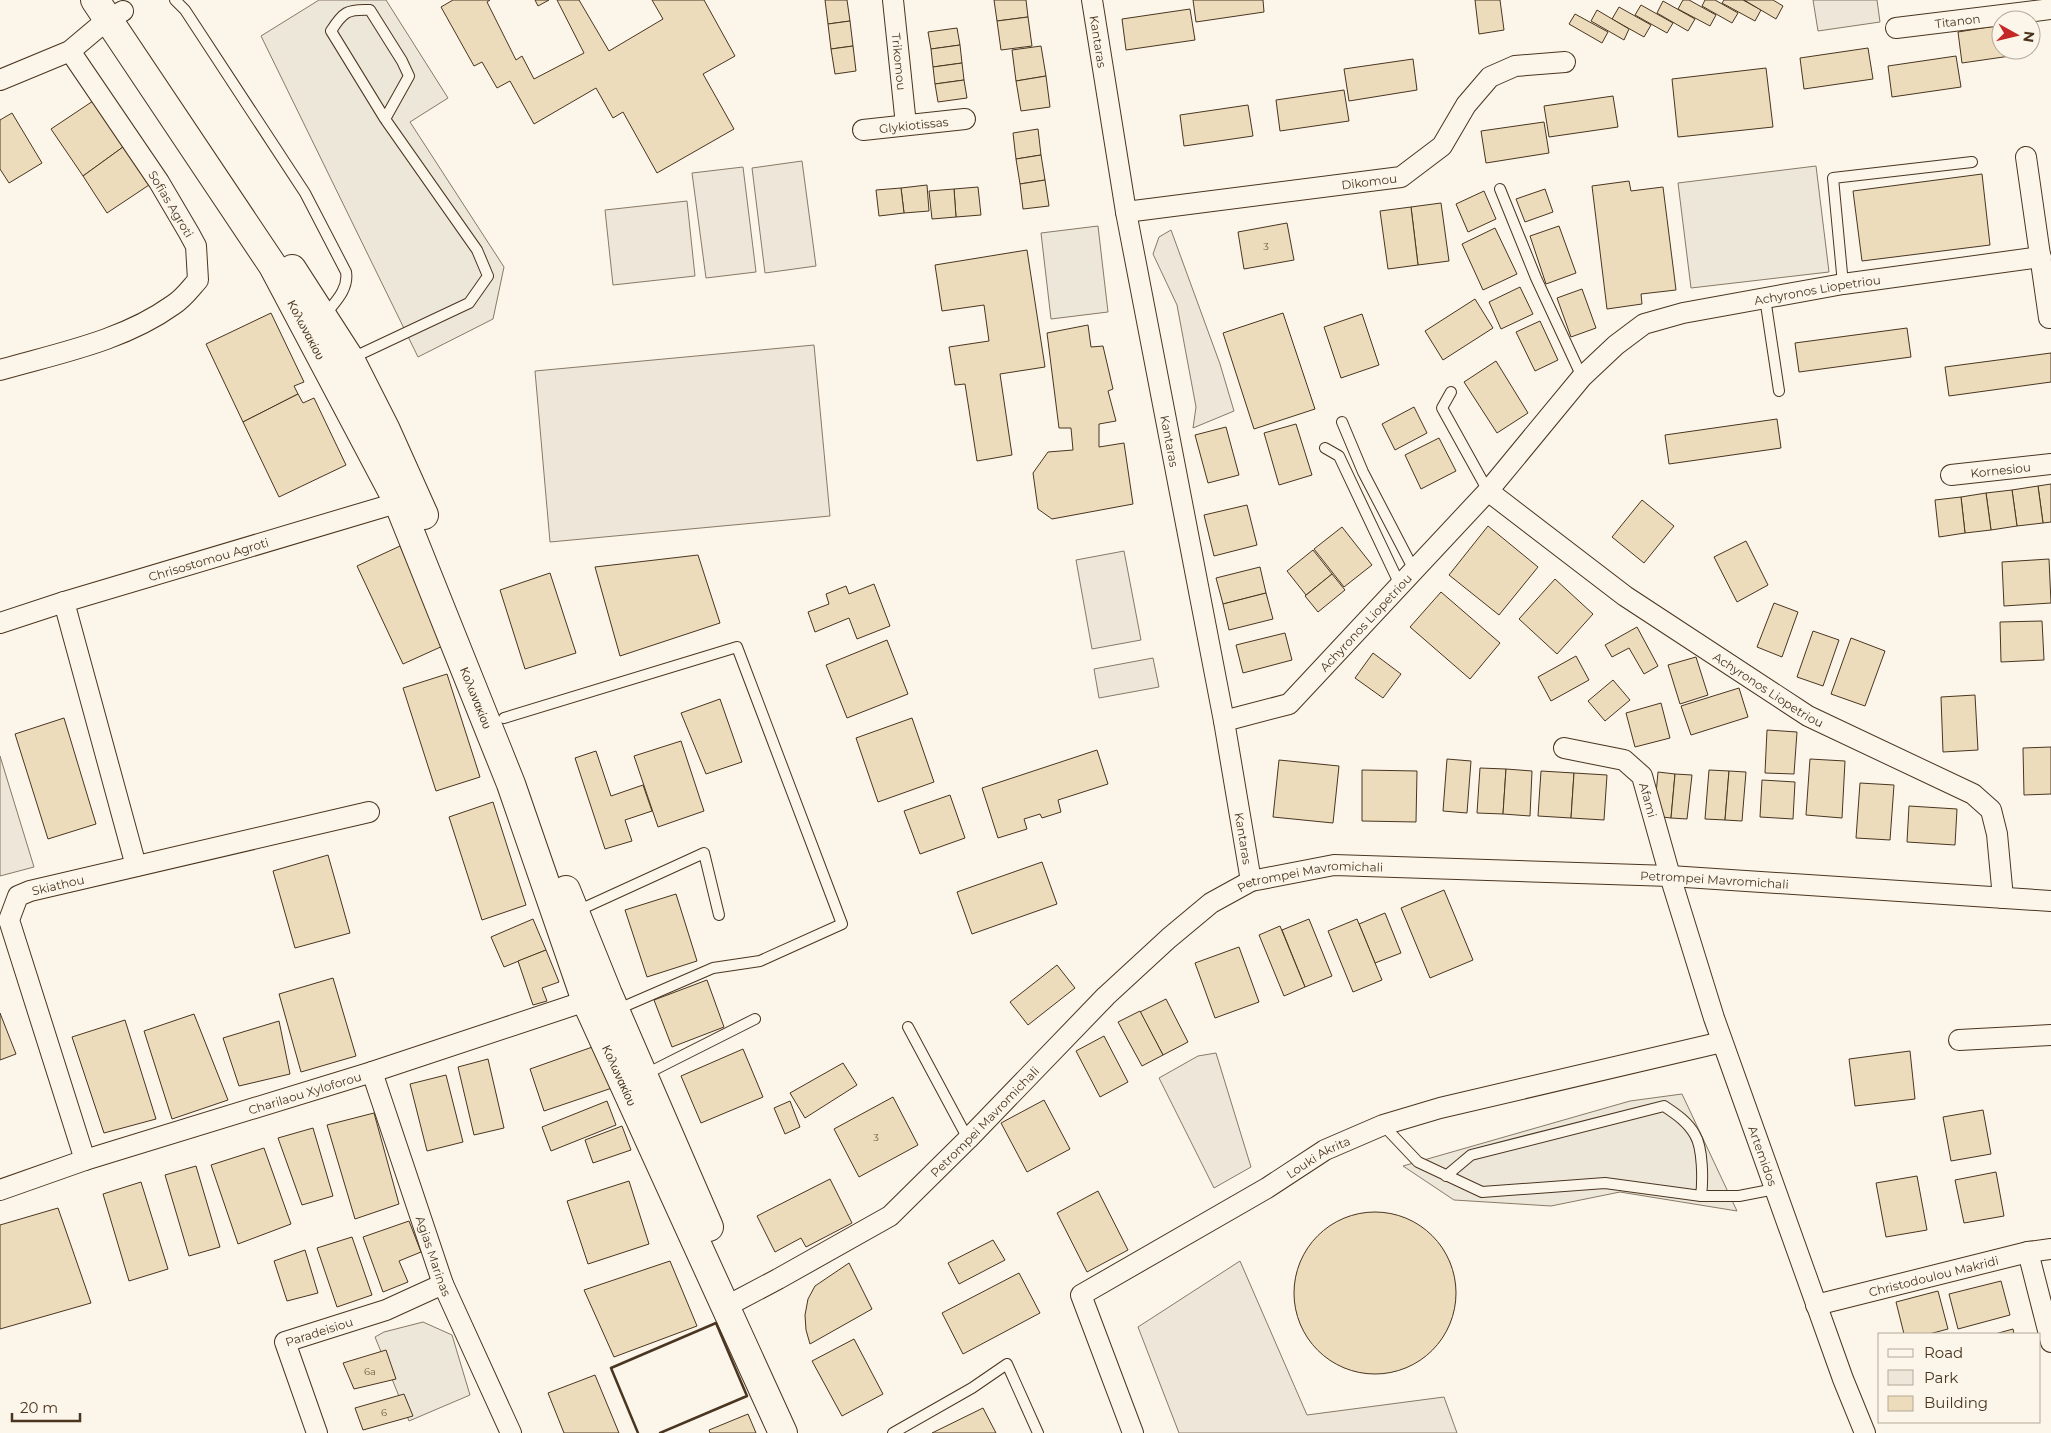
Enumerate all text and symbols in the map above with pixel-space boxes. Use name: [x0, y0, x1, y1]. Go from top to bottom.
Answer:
street label: Titanon: [1934, 10, 1981, 31]
north arrow: [1991, 10, 2041, 60]
street label: Kantaras: [1087, 14, 1110, 69]
text: N: [2019, 30, 2039, 44]
street label: Trikomou: [889, 32, 910, 91]
street label: Glykiotissas: [878, 113, 949, 136]
street label: Sofias Agroti: [145, 168, 197, 240]
street label: Dikomou: [1340, 170, 1398, 192]
house number: 3: [1263, 240, 1269, 253]
street label: Achyronos Liopetriou: [1753, 271, 1882, 307]
street label: Κολωνακίου: [285, 297, 329, 362]
street label: Kantaras: [1158, 414, 1182, 468]
street label: Kornesiou: [1970, 459, 2032, 480]
street label: Chrisostomou Agroti: [147, 534, 270, 584]
street label: Achyronos Liopetriou: [1316, 570, 1415, 674]
street label: Achyronos Liopetriou: [1711, 649, 1826, 730]
street label: Κολωνακίου: [457, 665, 496, 731]
street label: Afami: [1637, 781, 1661, 819]
street label: Kantaras: [1232, 811, 1256, 866]
street label: Petrompei Mavromichali: [1234, 857, 1383, 895]
street label: Petrompei Mavromichali: [1640, 868, 1789, 891]
street label: Skiathou: [30, 871, 86, 898]
street label: Κολωνακίου: [599, 1042, 640, 1108]
street label: Petrompei Mavromichali: [927, 1063, 1042, 1180]
street label: Charilaou Xyloforou: [246, 1068, 363, 1117]
street label: Artemidos: [1746, 1124, 1781, 1188]
house number: 3: [873, 1131, 879, 1144]
street label: Louki Akrita: [1283, 1133, 1352, 1181]
street label: Agias Marinas: [413, 1214, 455, 1298]
street label: Christodoulou Makridi: [1867, 1252, 2000, 1299]
street label: Paradeisiou: [283, 1314, 355, 1349]
legend: [1878, 1333, 2041, 1423]
text: Road: [1924, 1343, 1963, 1362]
house number: 6a: [364, 1365, 376, 1378]
text: Park: [1924, 1368, 1958, 1387]
scale bar: [12, 1390, 80, 1422]
text: Building: [1924, 1393, 1988, 1412]
text: 20 m: [20, 1398, 58, 1417]
house number: 6: [381, 1406, 387, 1419]

